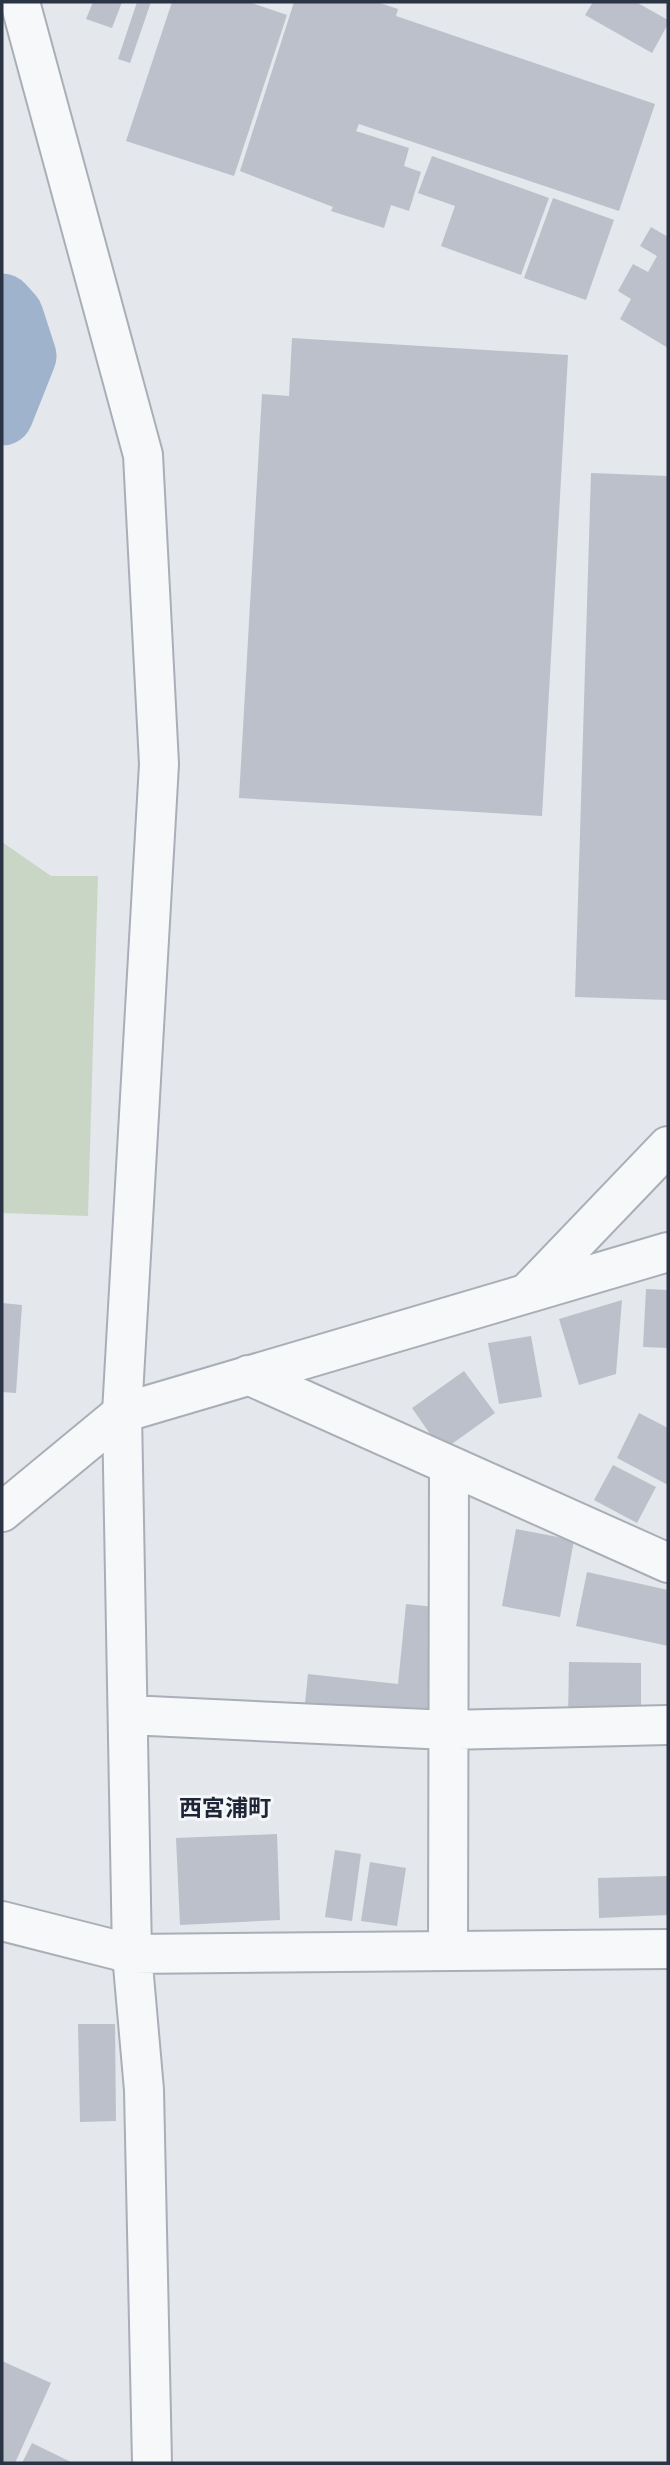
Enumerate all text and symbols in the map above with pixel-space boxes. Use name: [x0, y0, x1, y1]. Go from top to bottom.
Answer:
district label: 西宮浦町: [179, 1791, 271, 1825]

